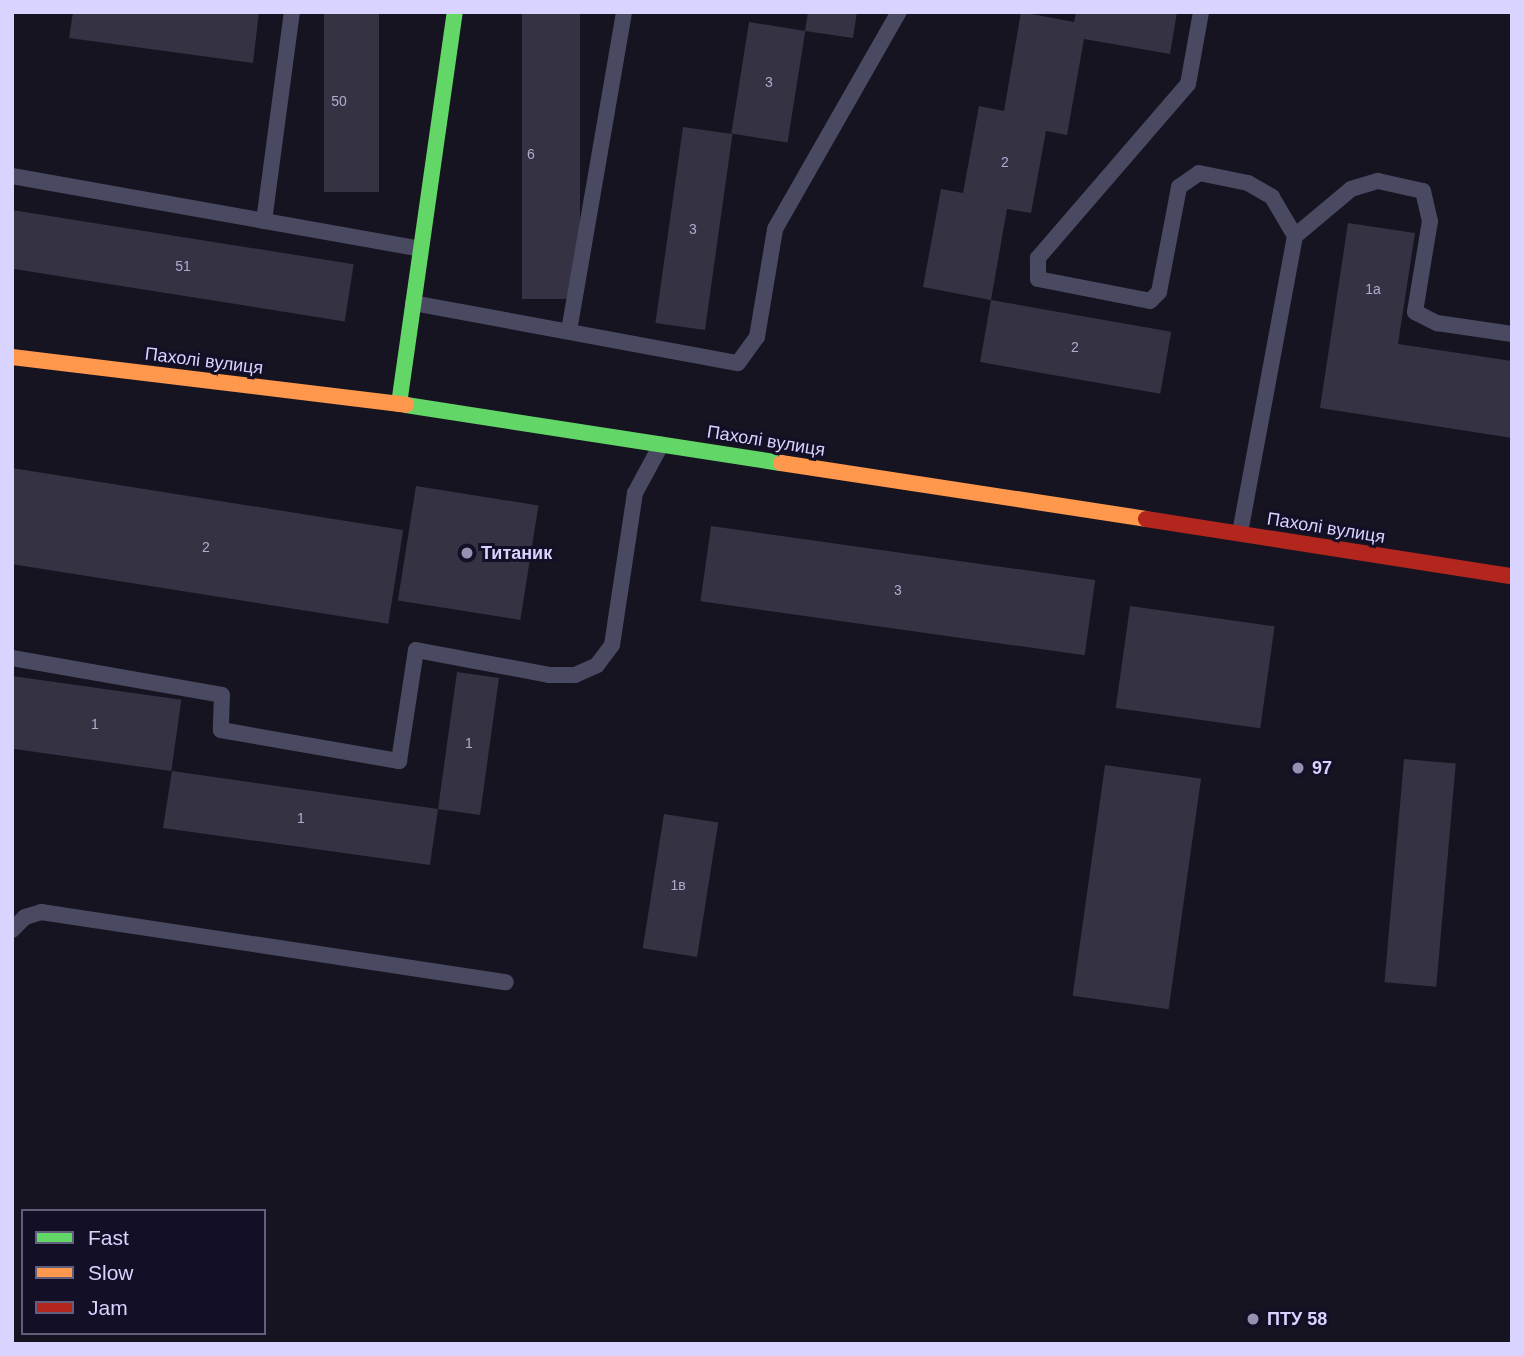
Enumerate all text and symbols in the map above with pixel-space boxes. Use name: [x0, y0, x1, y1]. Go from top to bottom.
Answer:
house number: 3: [765, 74, 773, 90]
house number: 50: [331, 93, 347, 109]
house number: 6: [527, 146, 535, 162]
house number: 2: [1001, 154, 1009, 170]
house number: 3: [689, 221, 697, 237]
house number: 51: [175, 258, 191, 274]
house number: 1а: [1365, 281, 1381, 297]
house number: 2: [1071, 339, 1079, 355]
street label: Пахолі вулиця: [144, 343, 264, 379]
street label: Пахолі вулиця: [705, 421, 827, 461]
street label: Пахолі вулиця: [1265, 508, 1387, 548]
house number: 2: [202, 539, 210, 555]
place label: Титаник: [481, 542, 552, 564]
marker: Титаник: [459, 545, 475, 561]
house number: 3: [894, 582, 902, 598]
house number: 1: [91, 716, 99, 732]
house number: 1: [465, 735, 473, 751]
place label: 97: [1312, 757, 1332, 779]
marker: 97: [1290, 760, 1306, 776]
house number: 1: [297, 810, 305, 826]
house number: 1в: [670, 877, 686, 893]
legend: [21, 1209, 266, 1335]
text: Fast: [88, 1226, 129, 1249]
text: Slow: [88, 1261, 134, 1284]
text: Jam: [88, 1296, 128, 1319]
place label: ПТУ 58: [1267, 1308, 1327, 1330]
marker: ПТУ 58: [1245, 1311, 1261, 1327]

